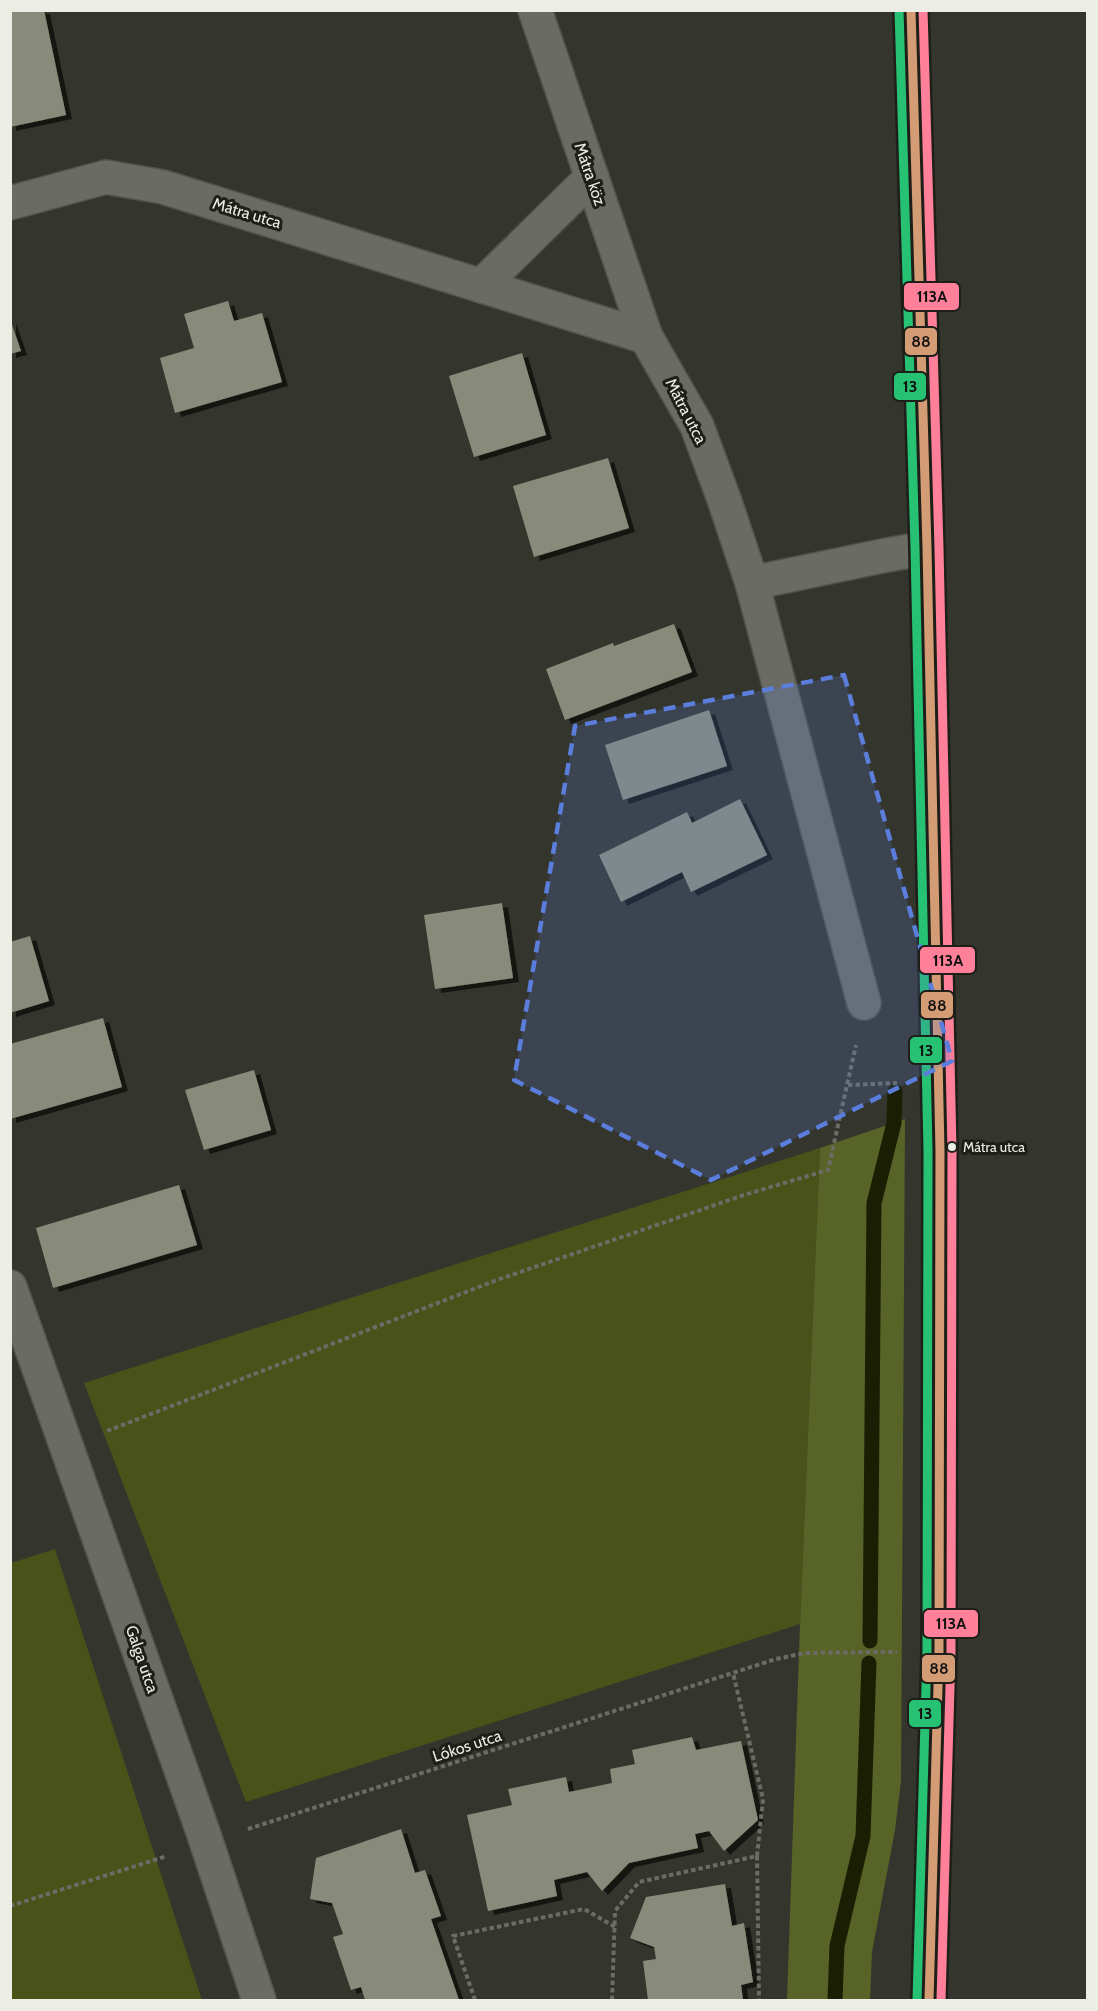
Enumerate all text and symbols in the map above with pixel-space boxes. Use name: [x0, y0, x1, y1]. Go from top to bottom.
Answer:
street label: Mátra köz: [570, 140, 610, 208]
street label: Mátra utca: [210, 194, 284, 233]
line badge: 113A: [903, 282, 960, 311]
text: 113A: [917, 287, 947, 306]
line badge: 88: [904, 327, 938, 356]
text: 88: [911, 332, 931, 351]
line badge: 13: [893, 372, 927, 401]
street label: Mátra utca: [661, 375, 711, 447]
text: 13: [903, 377, 917, 396]
line badge: 113A: [919, 946, 976, 974]
text: 113A: [933, 951, 963, 970]
line badge: 88: [920, 991, 954, 1019]
text: 88: [927, 996, 947, 1015]
line badge: 13: [909, 1036, 943, 1064]
text: 13: [919, 1041, 933, 1060]
place label: Mátra utca: [963, 1138, 1025, 1156]
marker: Mátra utca: [946, 1141, 958, 1153]
line badge: 113A: [923, 1609, 979, 1638]
text: 113A: [936, 1614, 966, 1633]
street label: Galga utca: [122, 1623, 162, 1696]
line badge: 88: [921, 1654, 956, 1683]
text: 88: [929, 1659, 949, 1678]
line badge: 13: [908, 1699, 942, 1728]
text: 13: [918, 1704, 932, 1723]
street label: Lókos utca: [430, 1726, 504, 1766]

